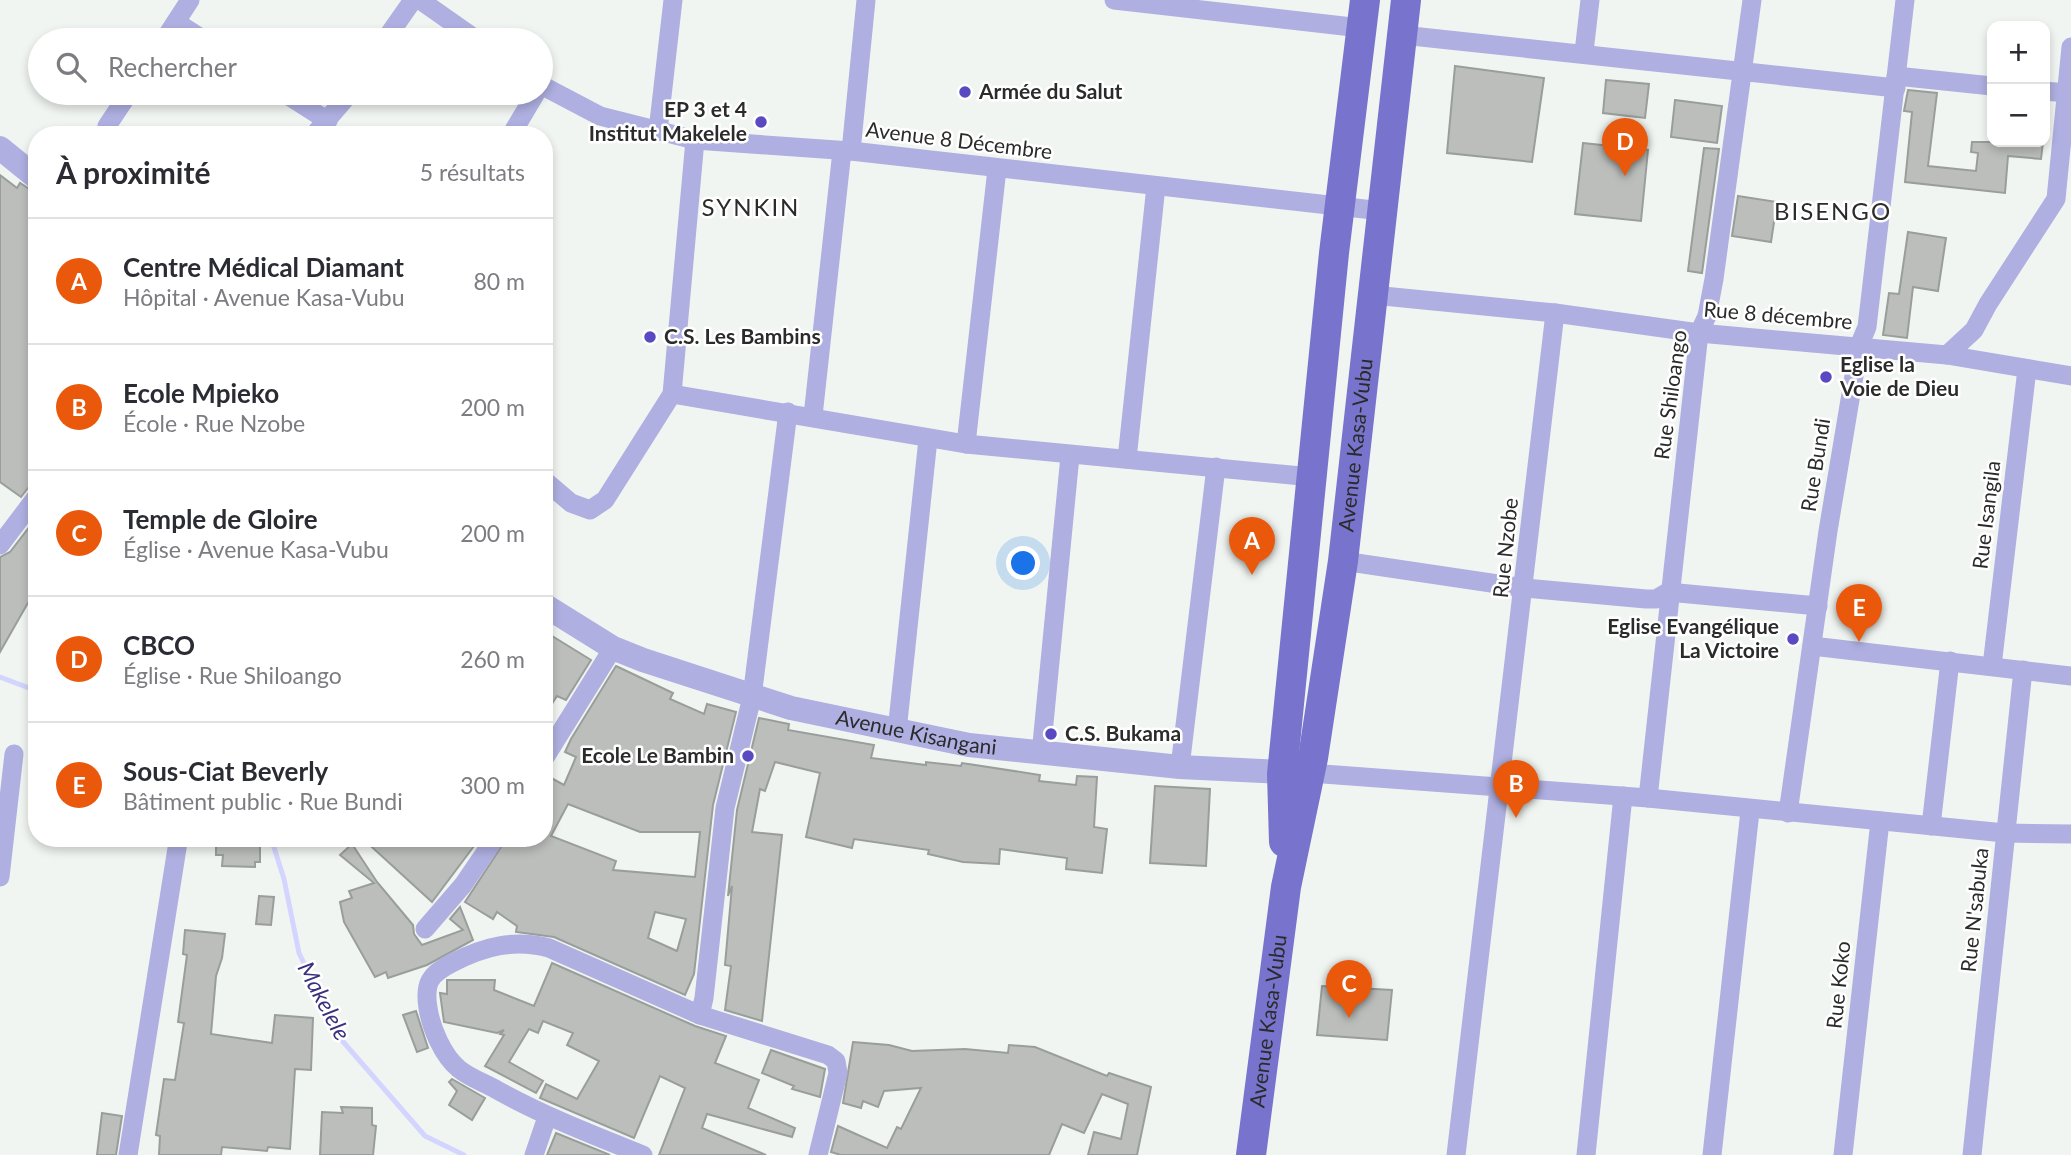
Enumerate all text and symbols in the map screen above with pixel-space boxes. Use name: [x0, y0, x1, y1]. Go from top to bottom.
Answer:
map controls: [1987, 21, 2050, 147]
button: +: [1987, 21, 2050, 84]
search box: [28, 28, 553, 105]
icon: search: [52, 48, 90, 86]
text: Rechercher: [108, 51, 237, 83]
place label: Armée du Salut: [978, 78, 1122, 103]
marker: Armée du Salut: [957, 84, 973, 100]
button: −: [1987, 84, 2050, 147]
place label: EP 3 et 4 Institut Makelele: [589, 96, 747, 145]
marker: EP 3 et 4 Institut Makelele: [753, 114, 769, 130]
street label: Avenue 8 Décembre: [865, 116, 1054, 163]
pin: D: [1602, 118, 1648, 176]
text: À proximité: [56, 154, 211, 190]
text: 5 résultats: [420, 158, 525, 186]
district label: SYNKIN: [702, 192, 800, 221]
district label: BISENGO: [1774, 196, 1892, 225]
text: Centre Médical Diamant: [123, 251, 404, 283]
text: A: [71, 267, 87, 295]
text: 80 m: [474, 267, 525, 295]
text: Hôpital · Avenue Kasa-Vubu: [123, 283, 405, 311]
street label: Rue 8 décembre: [1703, 296, 1854, 333]
place label: C.S. Les Bambins: [664, 323, 821, 348]
street label: Rue Shiloango: [1648, 328, 1691, 461]
marker: C.S. Les Bambins: [642, 329, 658, 345]
place label: Eglise la Voie de Dieu: [1839, 351, 1959, 400]
street label: Avenue Kasa-Vubu: [1332, 357, 1377, 533]
marker: Eglise la Voie de Dieu: [1818, 369, 1834, 385]
text: Ecole Mpieko: [123, 377, 279, 409]
text: B: [71, 393, 87, 421]
text: 200 m: [460, 393, 525, 421]
text: École · Rue Nzobe: [123, 409, 305, 437]
street label: Rue Bundi: [1795, 416, 1834, 513]
street label: Rue Isangila: [1966, 459, 2005, 570]
street label: Rue Nzobe: [1487, 496, 1522, 599]
text: Temple de Gloire: [123, 503, 318, 535]
pin: A: [1229, 517, 1275, 575]
text: C: [71, 519, 87, 547]
text: 200 m: [460, 519, 525, 547]
text: Église · Avenue Kasa-Vubu: [123, 535, 389, 563]
your location: [1006, 546, 1040, 580]
pin: E: [1836, 584, 1882, 642]
place label: Eglise Evangélique La Victoire: [1607, 613, 1779, 662]
text: CBCO: [123, 629, 195, 661]
marker: Eglise Evangélique La Victoire: [1785, 631, 1801, 647]
text: D: [70, 645, 88, 673]
text: 260 m: [460, 645, 525, 673]
text: Église · Rue Shiloango: [123, 661, 342, 689]
street label: Avenue Kisangani: [834, 704, 998, 759]
place label: C.S. Bukama: [1065, 720, 1181, 745]
marker: C.S. Bukama: [1043, 726, 1059, 742]
place label: Ecole Le Bambin: [581, 742, 734, 767]
marker: Ecole Le Bambin: [740, 748, 756, 764]
text: Sous-Ciat Beverly: [123, 755, 328, 787]
pin: B: [1493, 760, 1539, 818]
text: E: [72, 771, 86, 799]
text: 300 m: [460, 771, 525, 799]
text: Bâtiment public · Rue Bundi: [123, 787, 403, 815]
street label: Rue N'sabuka: [1955, 846, 1992, 973]
street label: Avenue Kasa-Vubu: [1243, 933, 1291, 1109]
street label: Rue Koko: [1820, 940, 1855, 1030]
water label: Makelele: [293, 956, 357, 1045]
pin: C: [1326, 960, 1372, 1018]

